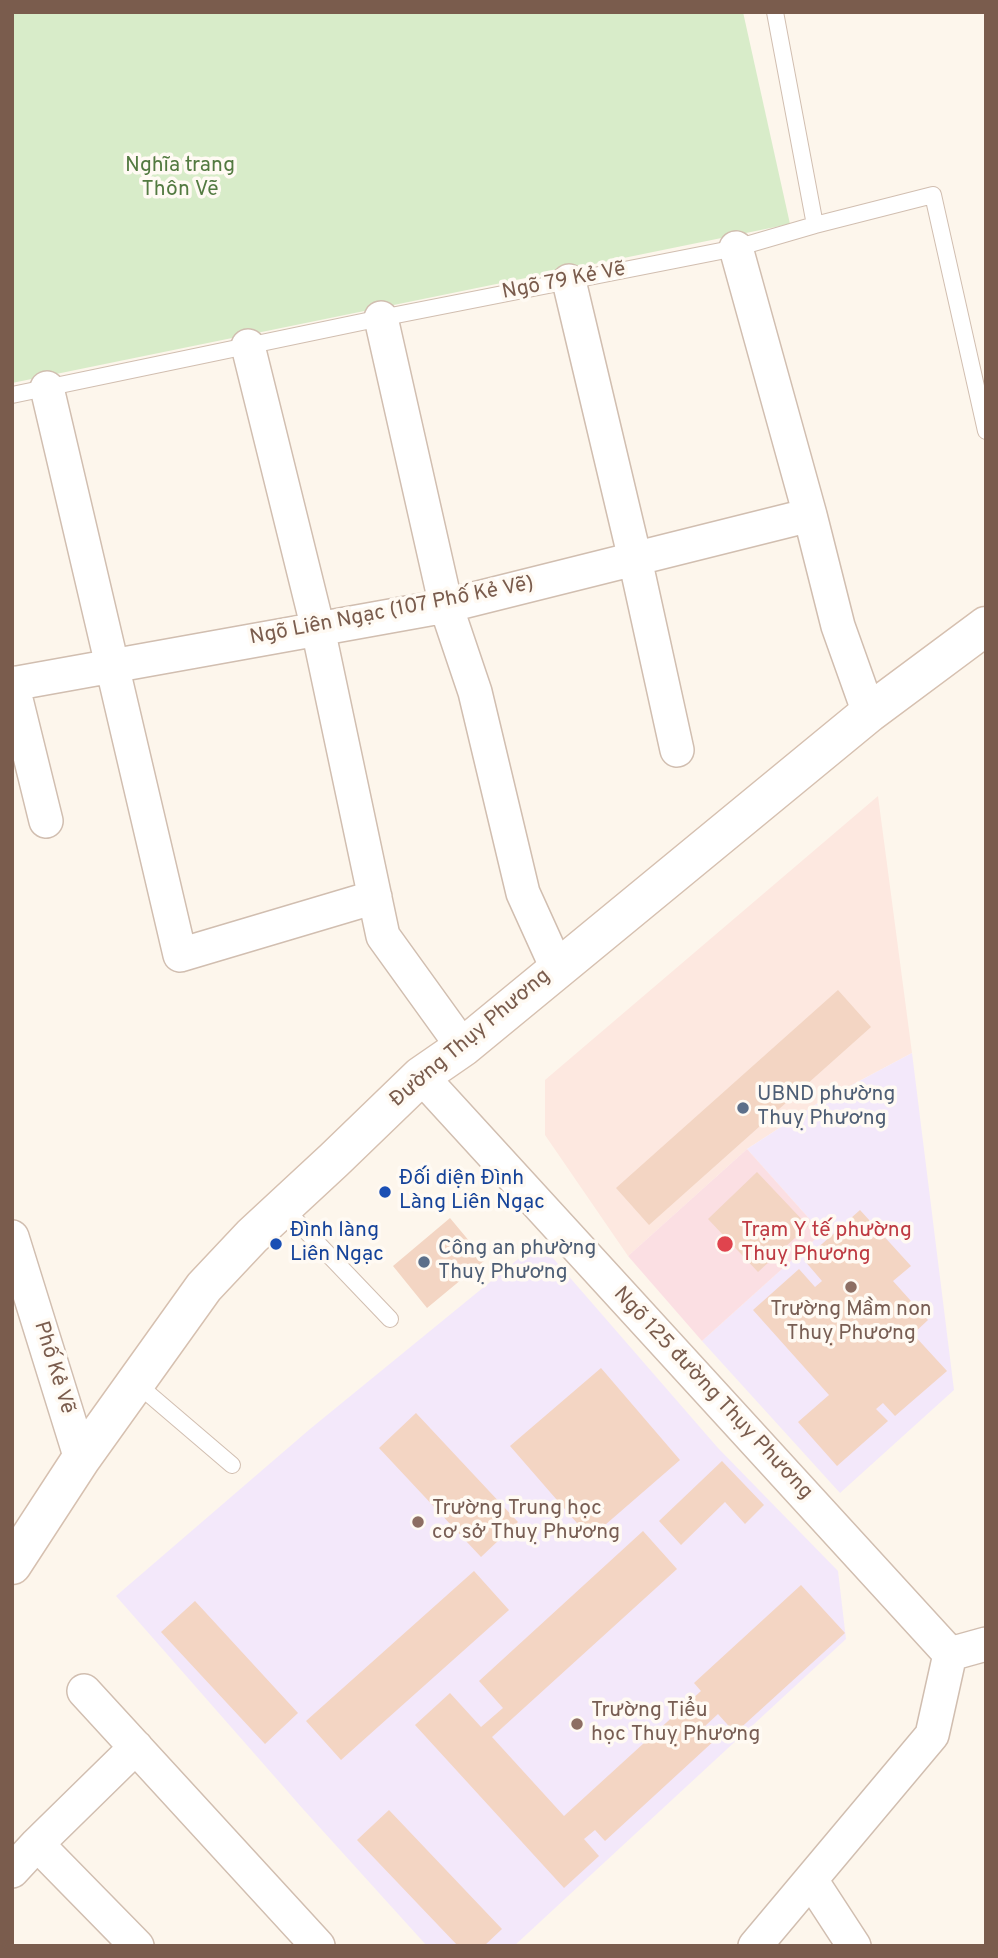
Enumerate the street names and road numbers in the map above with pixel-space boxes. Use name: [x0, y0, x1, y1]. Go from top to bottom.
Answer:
street label: Ngõ 79 Kẻ Vẽ: [500, 258, 628, 306]
street label: Ngõ Liên Ngạc (107 Phố Kẻ Vẽ): [248, 572, 536, 652]
street label: Đường Thụy Phương: [386, 965, 556, 1113]
street label: Ngõ 125 đường Thụy Phương: [607, 1283, 817, 1505]
street label: Phố Kẻ Vẽ: [27, 1319, 79, 1417]

